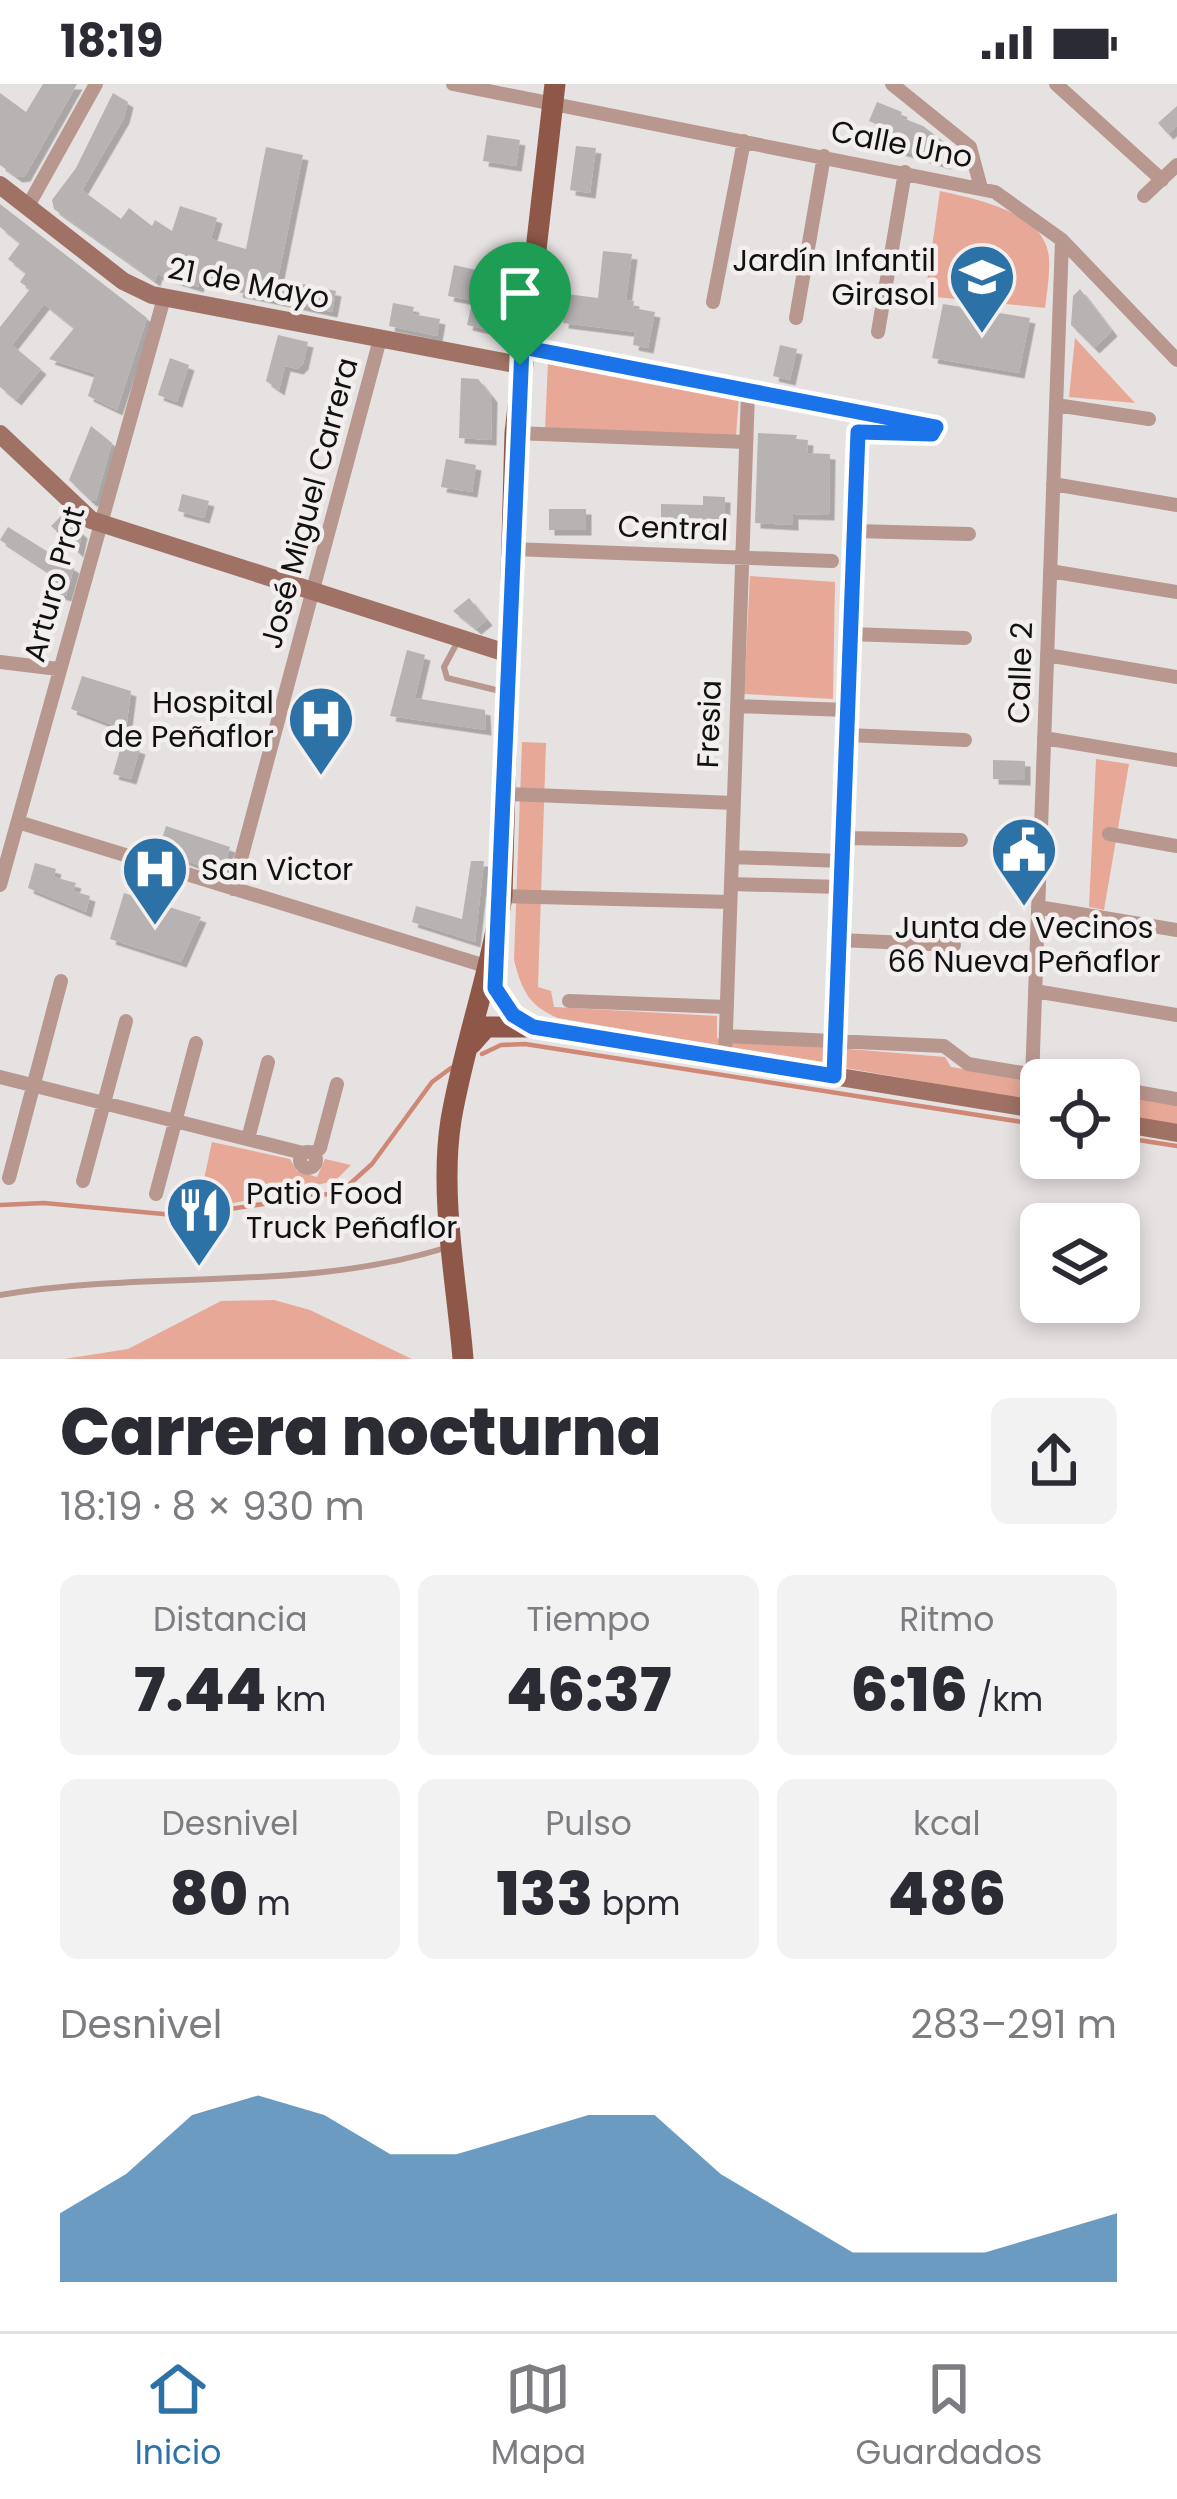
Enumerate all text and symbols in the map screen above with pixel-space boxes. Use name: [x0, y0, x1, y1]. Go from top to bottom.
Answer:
text: 18:19: [60, 10, 163, 73]
street label: Calle Uno: [827, 109, 977, 179]
place label: Jardín Infantil Girasol: [732, 239, 936, 316]
pin: [469, 242, 571, 365]
school or university icon: Jardín Infantil Girasol: [947, 242, 1017, 336]
street label: 21 de Mayo: [164, 246, 334, 320]
icon: arrive: [487, 260, 553, 326]
street label: José Miguel Carrera: [249, 353, 369, 653]
street label: Arturo Prat: [13, 501, 95, 667]
street label: Central: [617, 505, 729, 551]
street label: Calle 2: [997, 621, 1043, 725]
street label: Fresia: [686, 679, 732, 769]
place label: Hospital de Peñaflor: [104, 681, 274, 758]
hospital icon: Hospital de Peñaflor: [286, 684, 356, 778]
public building icon: Junta de Vecinos 66 Nueva Peñaflor: [989, 815, 1059, 909]
hospital icon: San Victor: [120, 834, 190, 928]
place label: San Victor: [201, 848, 353, 891]
place label: Junta de Vecinos 66 Nueva Peñaflor: [887, 906, 1161, 983]
map controls: [1020, 1059, 1140, 1323]
button: locate: [1020, 1059, 1140, 1179]
place label: Patio Food Truck Peñaflor: [246, 1172, 457, 1249]
restaurant icon: Patio Food Truck Peñaflor: [164, 1175, 234, 1269]
button: layers: [1020, 1203, 1140, 1323]
text: Carrera nocturna: [60, 1386, 662, 1478]
button: share: [991, 1398, 1117, 1524]
text: 18:19 · 8 × 930 m: [60, 1479, 365, 1534]
text: Distancia: [153, 1596, 307, 1643]
text: Tiempo: [527, 1596, 650, 1643]
text: Ritmo: [899, 1596, 994, 1643]
text: 7.44: [134, 1648, 266, 1732]
text: 46:37: [506, 1648, 671, 1732]
text: 6:16: [850, 1648, 968, 1732]
text: km: [266, 1676, 326, 1723]
text: /km: [968, 1676, 1043, 1723]
text: Desnivel: [161, 1800, 299, 1847]
text: Pulso: [545, 1800, 632, 1847]
text: kcal: [913, 1800, 981, 1847]
text: 80: [169, 1852, 248, 1936]
text: 133: [497, 1852, 593, 1936]
text: 486: [887, 1852, 1006, 1936]
text: m: [248, 1880, 291, 1927]
text: bpm: [593, 1880, 680, 1927]
text: Desnivel: [60, 1997, 222, 2052]
text: 283–291 m: [911, 1997, 1117, 2052]
tab: Inicio: [135, 2356, 221, 2478]
tab: Mapa: [491, 2356, 586, 2478]
tab: Guardados: [856, 2356, 1042, 2478]

